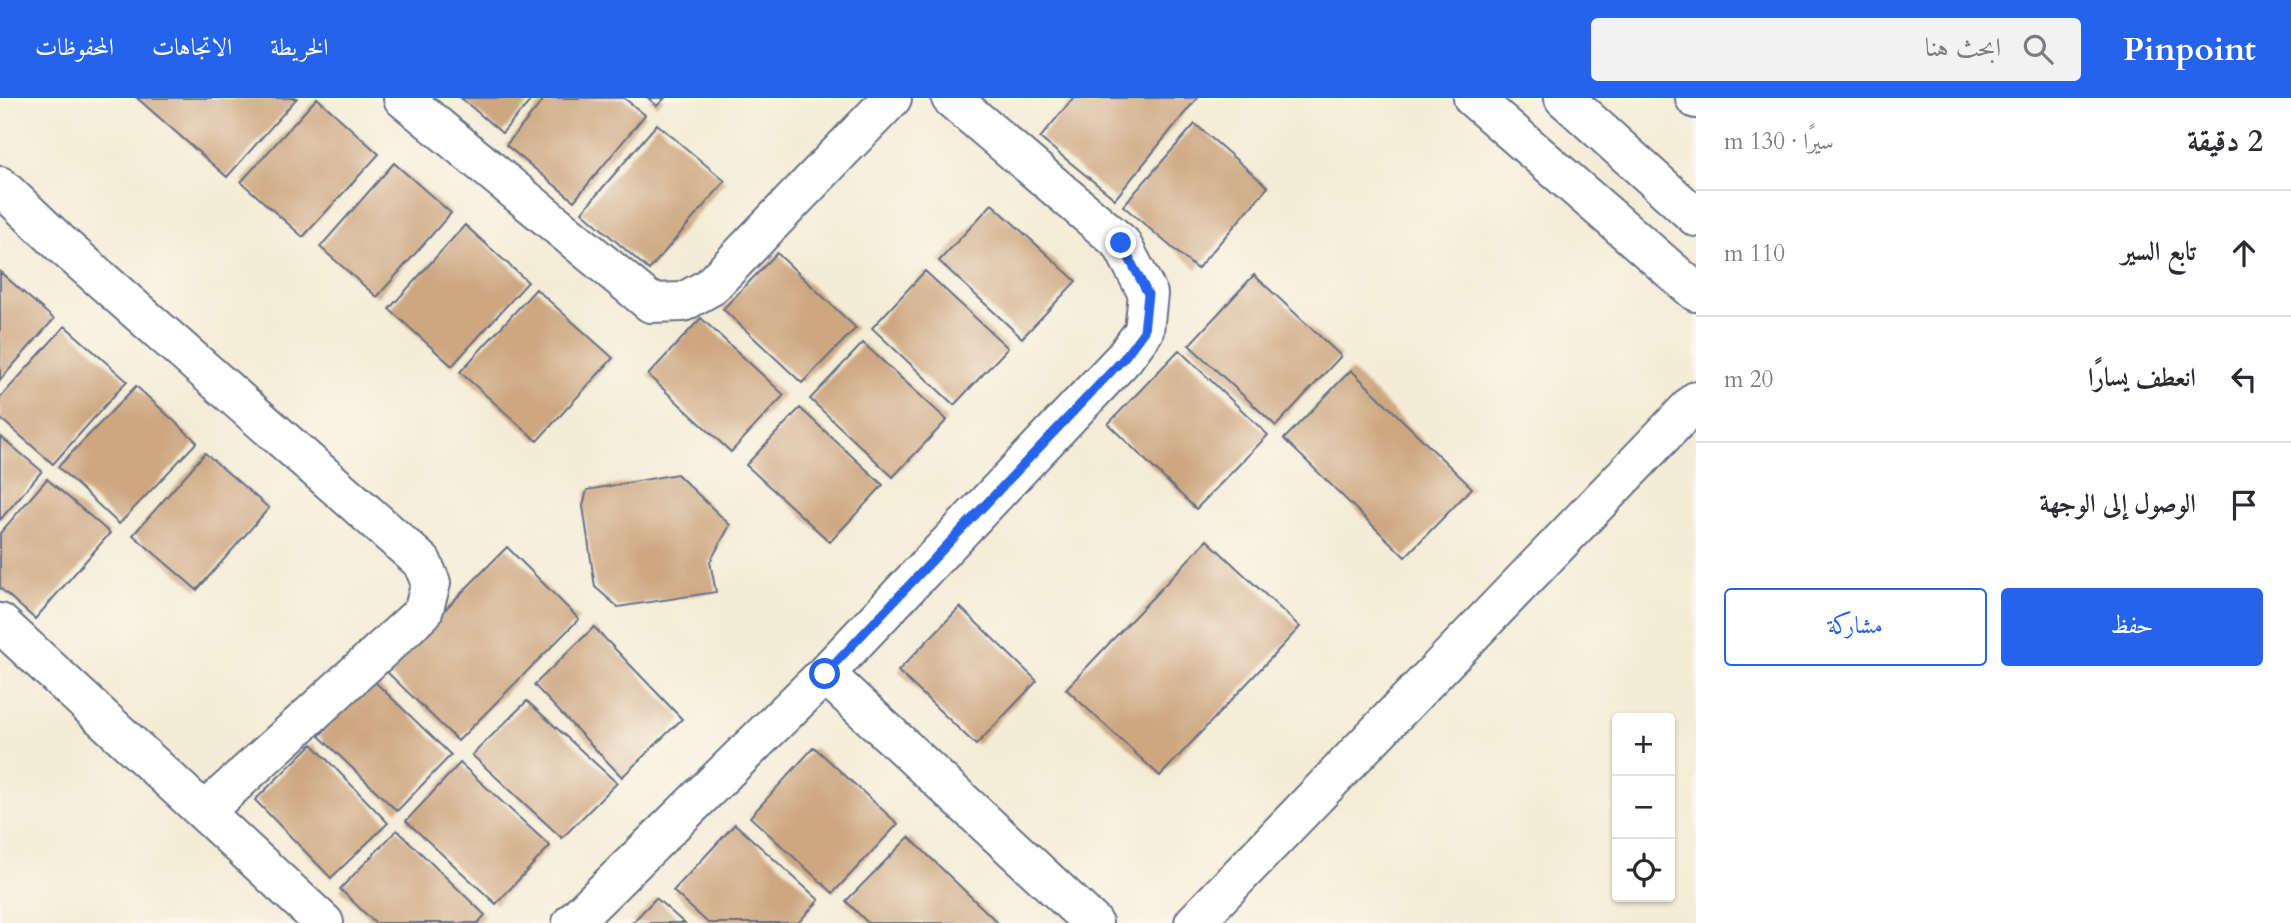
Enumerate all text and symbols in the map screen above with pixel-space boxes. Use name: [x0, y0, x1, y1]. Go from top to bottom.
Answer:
search box: [1591, 18, 2081, 81]
text: Pinpoint: [2123, 27, 2256, 72]
text: ابحث هنا: [1925, 30, 2001, 65]
icon: search: [2019, 30, 2057, 68]
text: المحفوظات: [35, 31, 114, 64]
text: الاتجاهات: [152, 31, 232, 64]
text: الخريطة: [270, 31, 329, 64]
text: 2 دقيقة: [2187, 121, 2263, 162]
text: سيرًا · 130 m: [1724, 126, 1834, 157]
route end: [1105, 227, 1136, 258]
text: تابع السير: [2121, 234, 2196, 269]
icon: ahead: [2225, 234, 2263, 272]
text: 110 m: [1724, 238, 1785, 269]
text: انعطف يسارًا: [2088, 360, 2196, 395]
icon: left: [2225, 360, 2263, 398]
text: 20 m: [1724, 364, 1773, 395]
text: الوصول إلى الوجهة: [2040, 486, 2196, 521]
icon: arrive: [2225, 486, 2263, 524]
button: مشاركة: [1724, 588, 1987, 666]
button: حفظ: [2001, 588, 2263, 666]
route start: [809, 658, 840, 689]
map controls: [1612, 713, 1675, 902]
button: +: [1612, 713, 1675, 776]
button: −: [1612, 776, 1675, 839]
button: locate: [1612, 839, 1675, 902]

